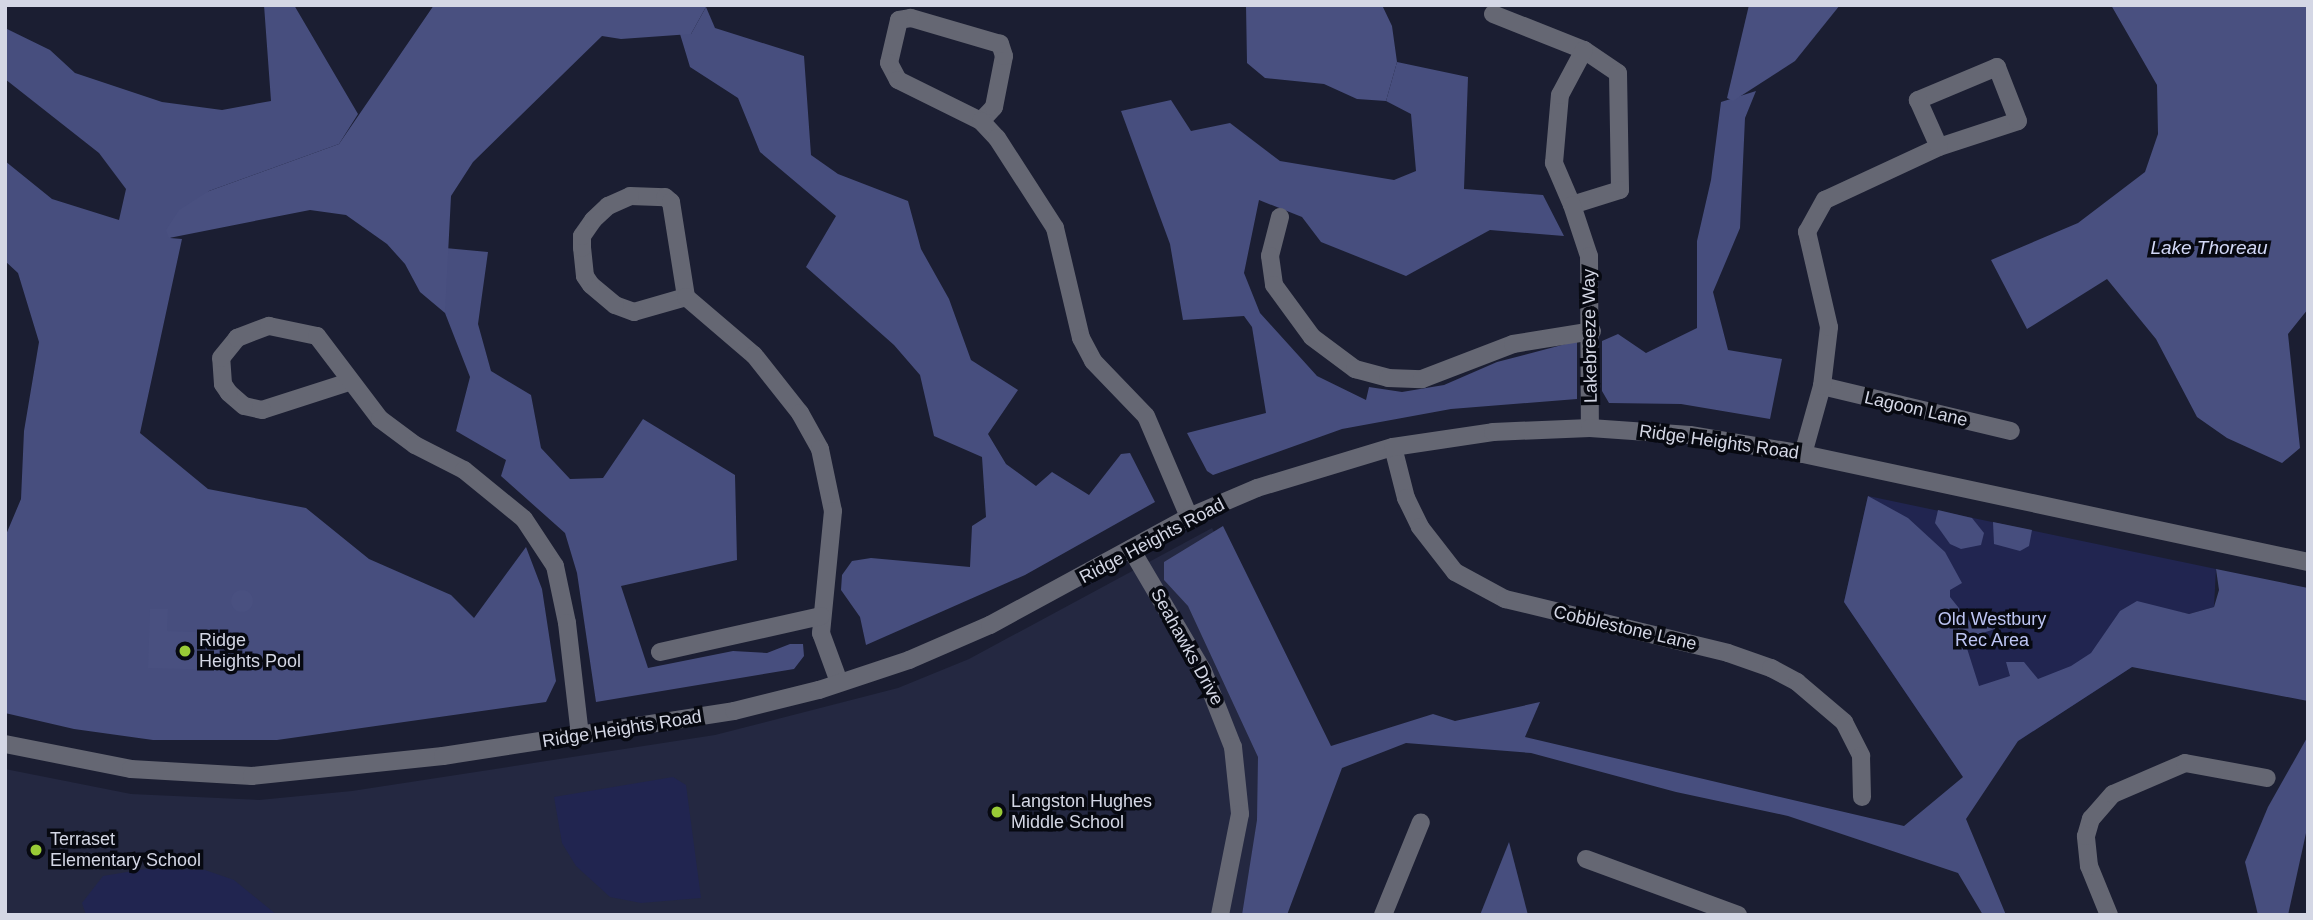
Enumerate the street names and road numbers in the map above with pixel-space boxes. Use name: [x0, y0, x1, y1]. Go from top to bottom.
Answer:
street label: Lakebreeze Way: [1578, 269, 1602, 403]
street label: Lagoon Lane: [1862, 387, 1970, 431]
street label: Ridge Heights Road: [1638, 420, 1800, 464]
street label: Ridge Heights Road: [1076, 494, 1228, 588]
street label: Seahawks Drive: [1146, 585, 1228, 709]
street label: Cobblestone Lane: [1551, 601, 1699, 655]
street label: Ridge Heights Road: [541, 706, 703, 752]

